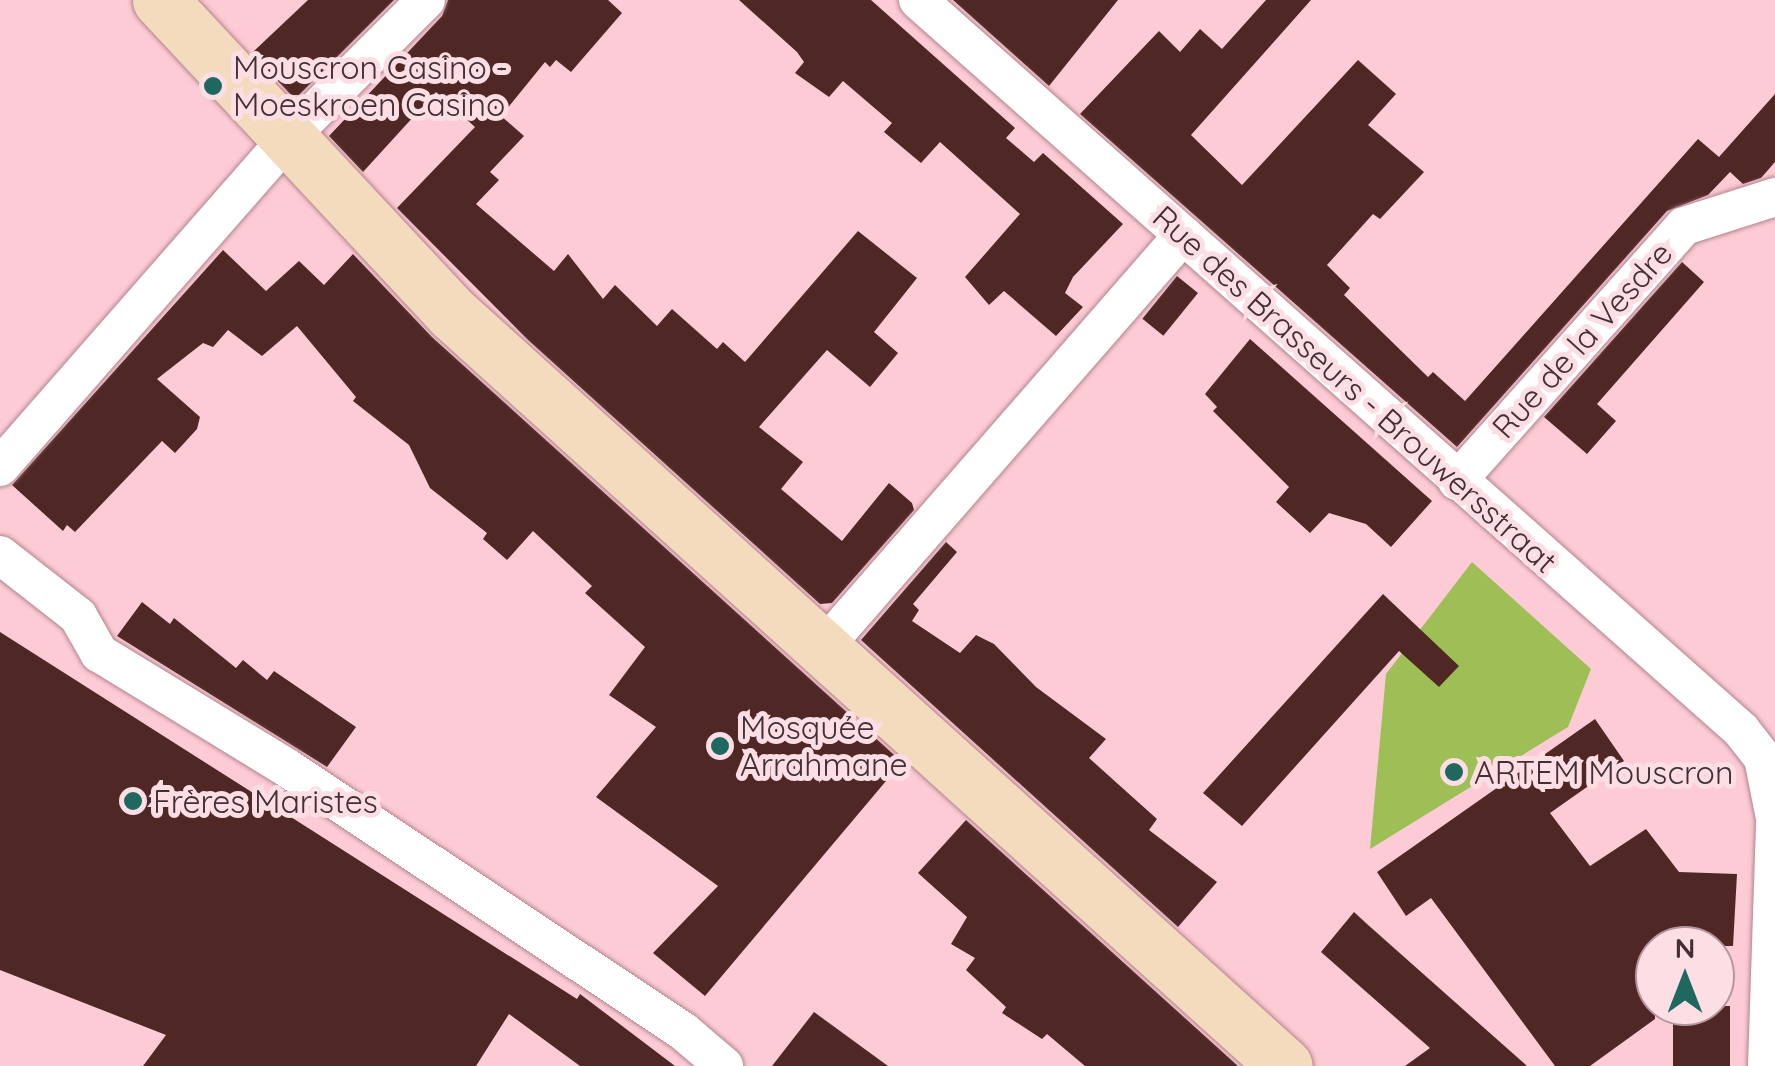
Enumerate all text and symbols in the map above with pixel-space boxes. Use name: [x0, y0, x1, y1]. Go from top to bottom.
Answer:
place label: Mouscron Casino - Moeskroen Casino: [233, 49, 508, 124]
marker: Mouscron Casino - Moeskroen Casino: [202, 75, 224, 97]
street label: Rue des Brasseurs - Brouwersstraat: [1145, 197, 1565, 581]
street label: Rue de la Vesdre: [1484, 234, 1680, 446]
place label: Mosquée Arrahmane: [740, 709, 908, 784]
marker: Mosquée Arrahmane: [709, 735, 731, 757]
place label: ARTEM Mouscron: [1474, 753, 1733, 791]
marker: ARTEM Mouscron: [1443, 761, 1465, 783]
place label: Frères Maristes: [153, 782, 378, 820]
marker: Frères Maristes: [122, 790, 144, 812]
north arrow: [1635, 926, 1735, 1026]
text: N: [1675, 930, 1695, 965]

